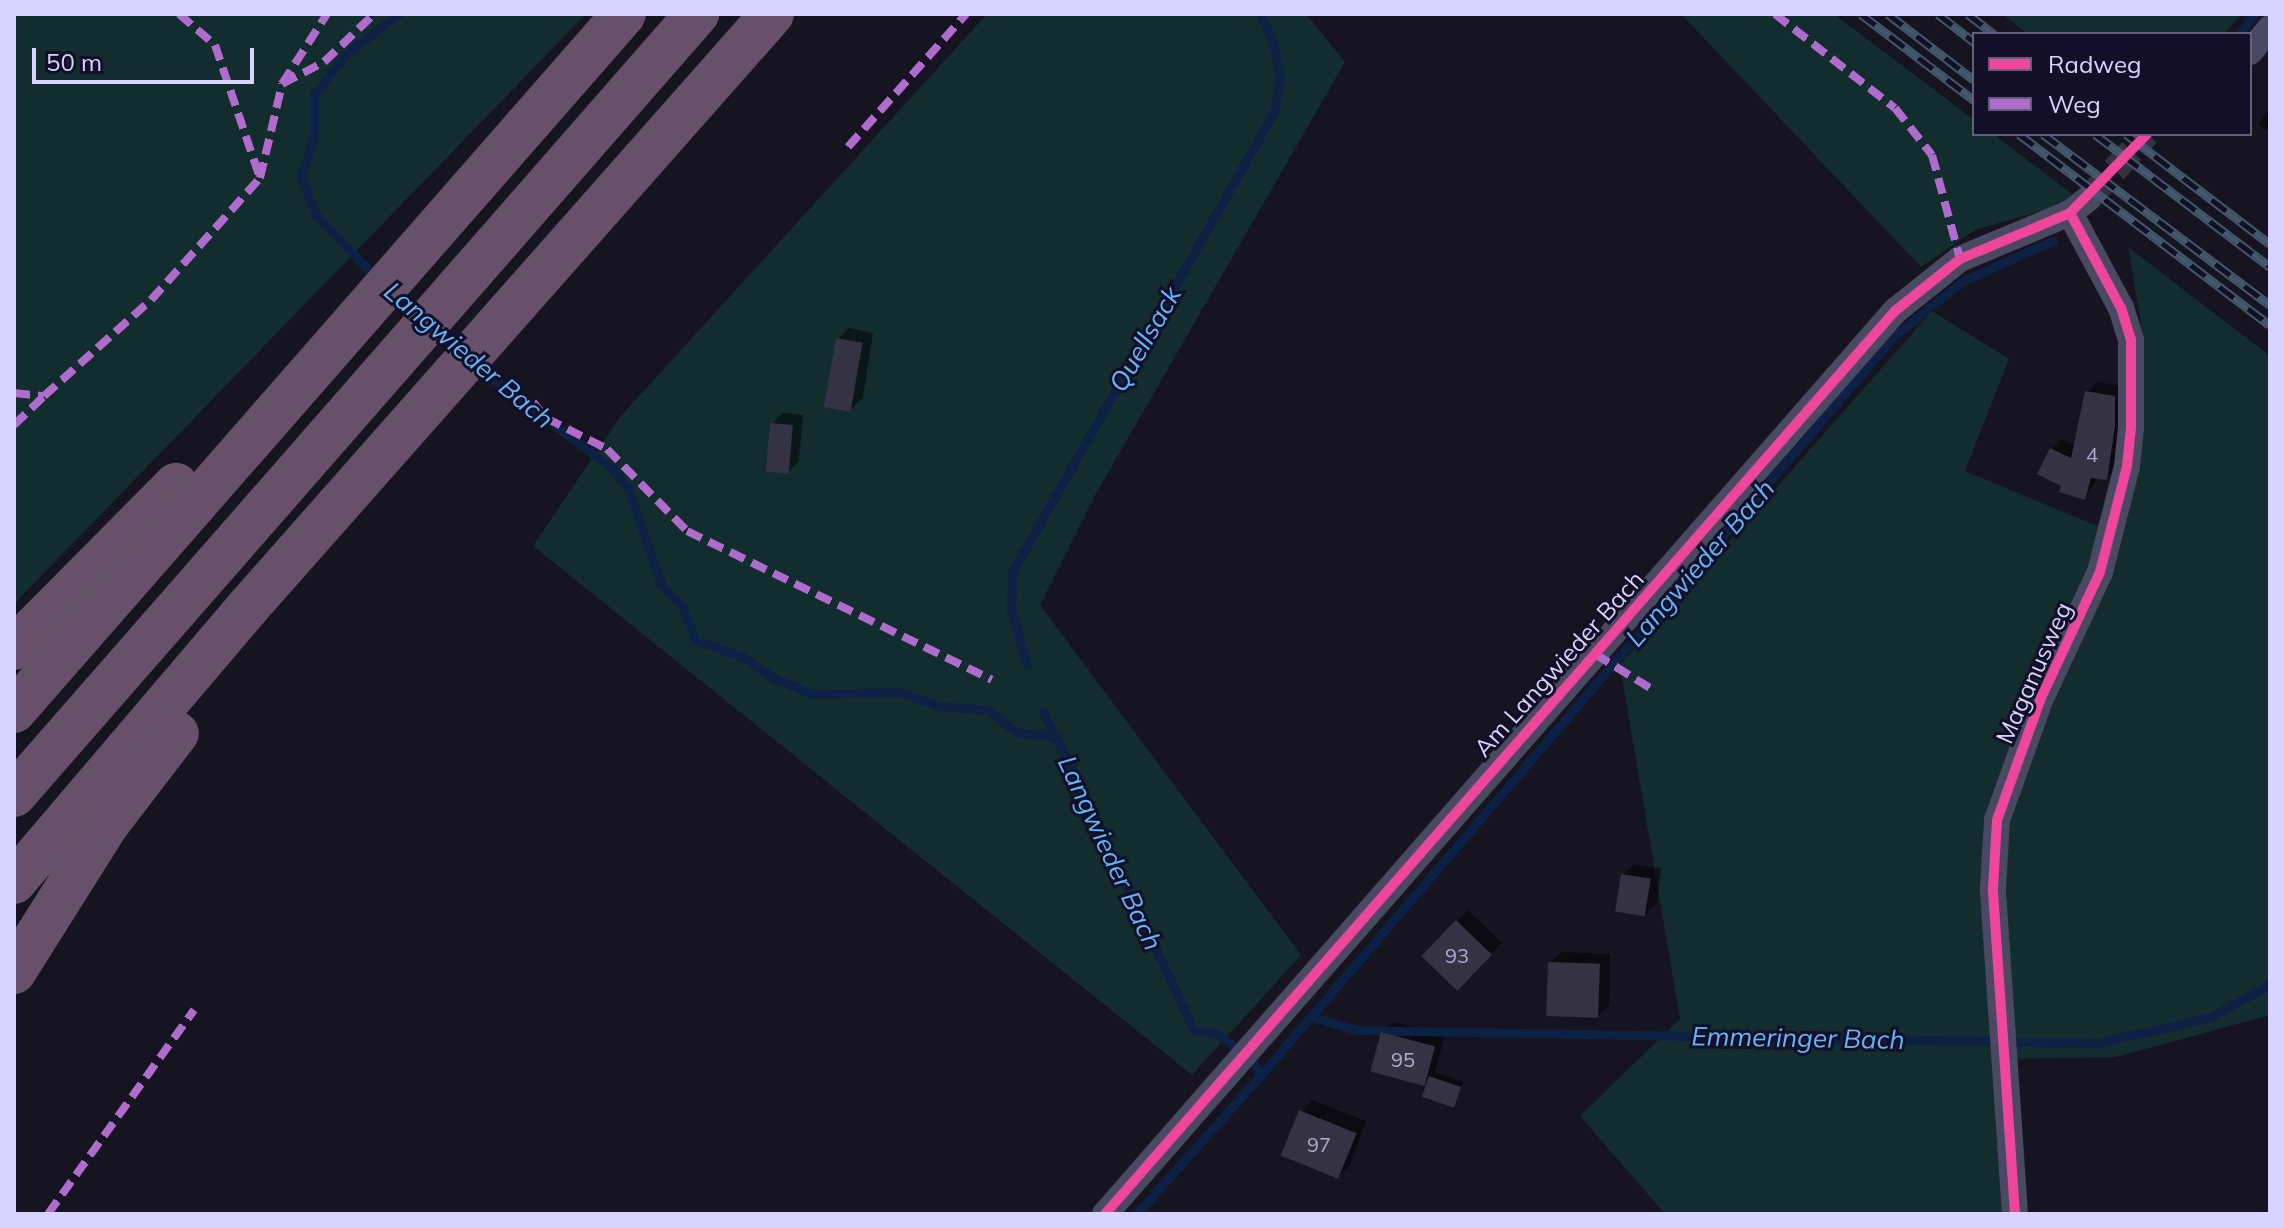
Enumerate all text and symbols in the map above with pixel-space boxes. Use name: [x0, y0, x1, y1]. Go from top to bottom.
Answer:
scale bar: [36, 32, 258, 82]
legend: [1972, 32, 2252, 136]
text: 50 m: [46, 47, 102, 77]
text: Radweg: [2048, 49, 2142, 79]
text: Weg: [2048, 89, 2101, 119]
water label: Langwieder Bach: [378, 275, 560, 435]
water label: Quellsack: [1102, 281, 1188, 397]
house number: 4: [2086, 442, 2098, 466]
water label: Langwieder Bach: [1619, 473, 1781, 653]
street label: Am Langwieder Bach: [1468, 565, 1650, 763]
street label: Maganusweg: [1990, 598, 2078, 748]
water label: Langwieder Bach: [1051, 751, 1169, 955]
house number: 93: [1445, 943, 1469, 967]
water label: Emmeringer Bach: [1691, 1021, 1905, 1055]
house number: 95: [1391, 1047, 1415, 1071]
house number: 97: [1307, 1132, 1331, 1156]

